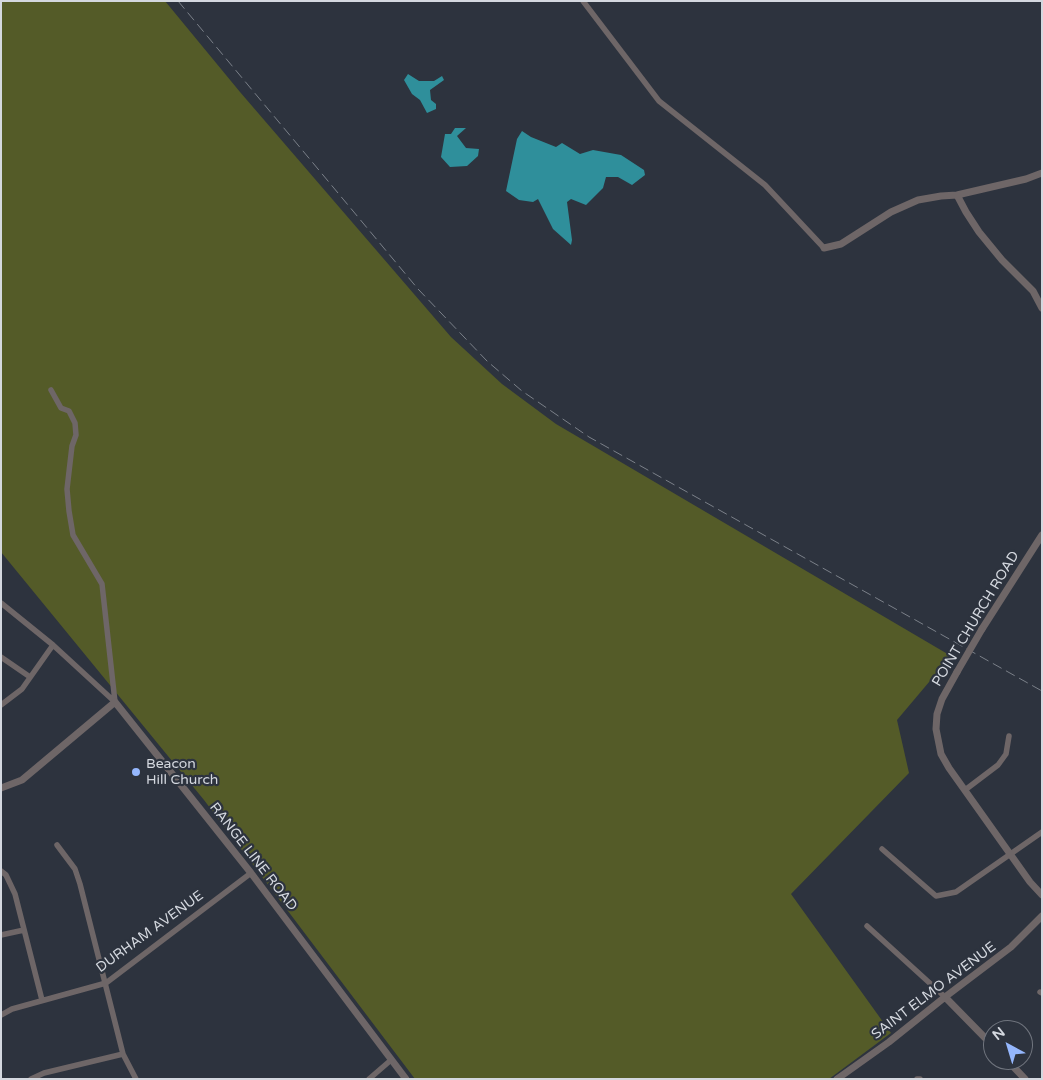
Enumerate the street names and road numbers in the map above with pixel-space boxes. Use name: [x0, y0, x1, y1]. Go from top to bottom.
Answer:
street label: POINT CHURCH ROAD: [929, 548, 1023, 690]
street label: RANGE LINE ROAD: [206, 800, 300, 914]
street label: DURHAM AVENUE: [93, 887, 207, 977]
street label: SAINT ELMO AVENUE: [869, 939, 999, 1043]

